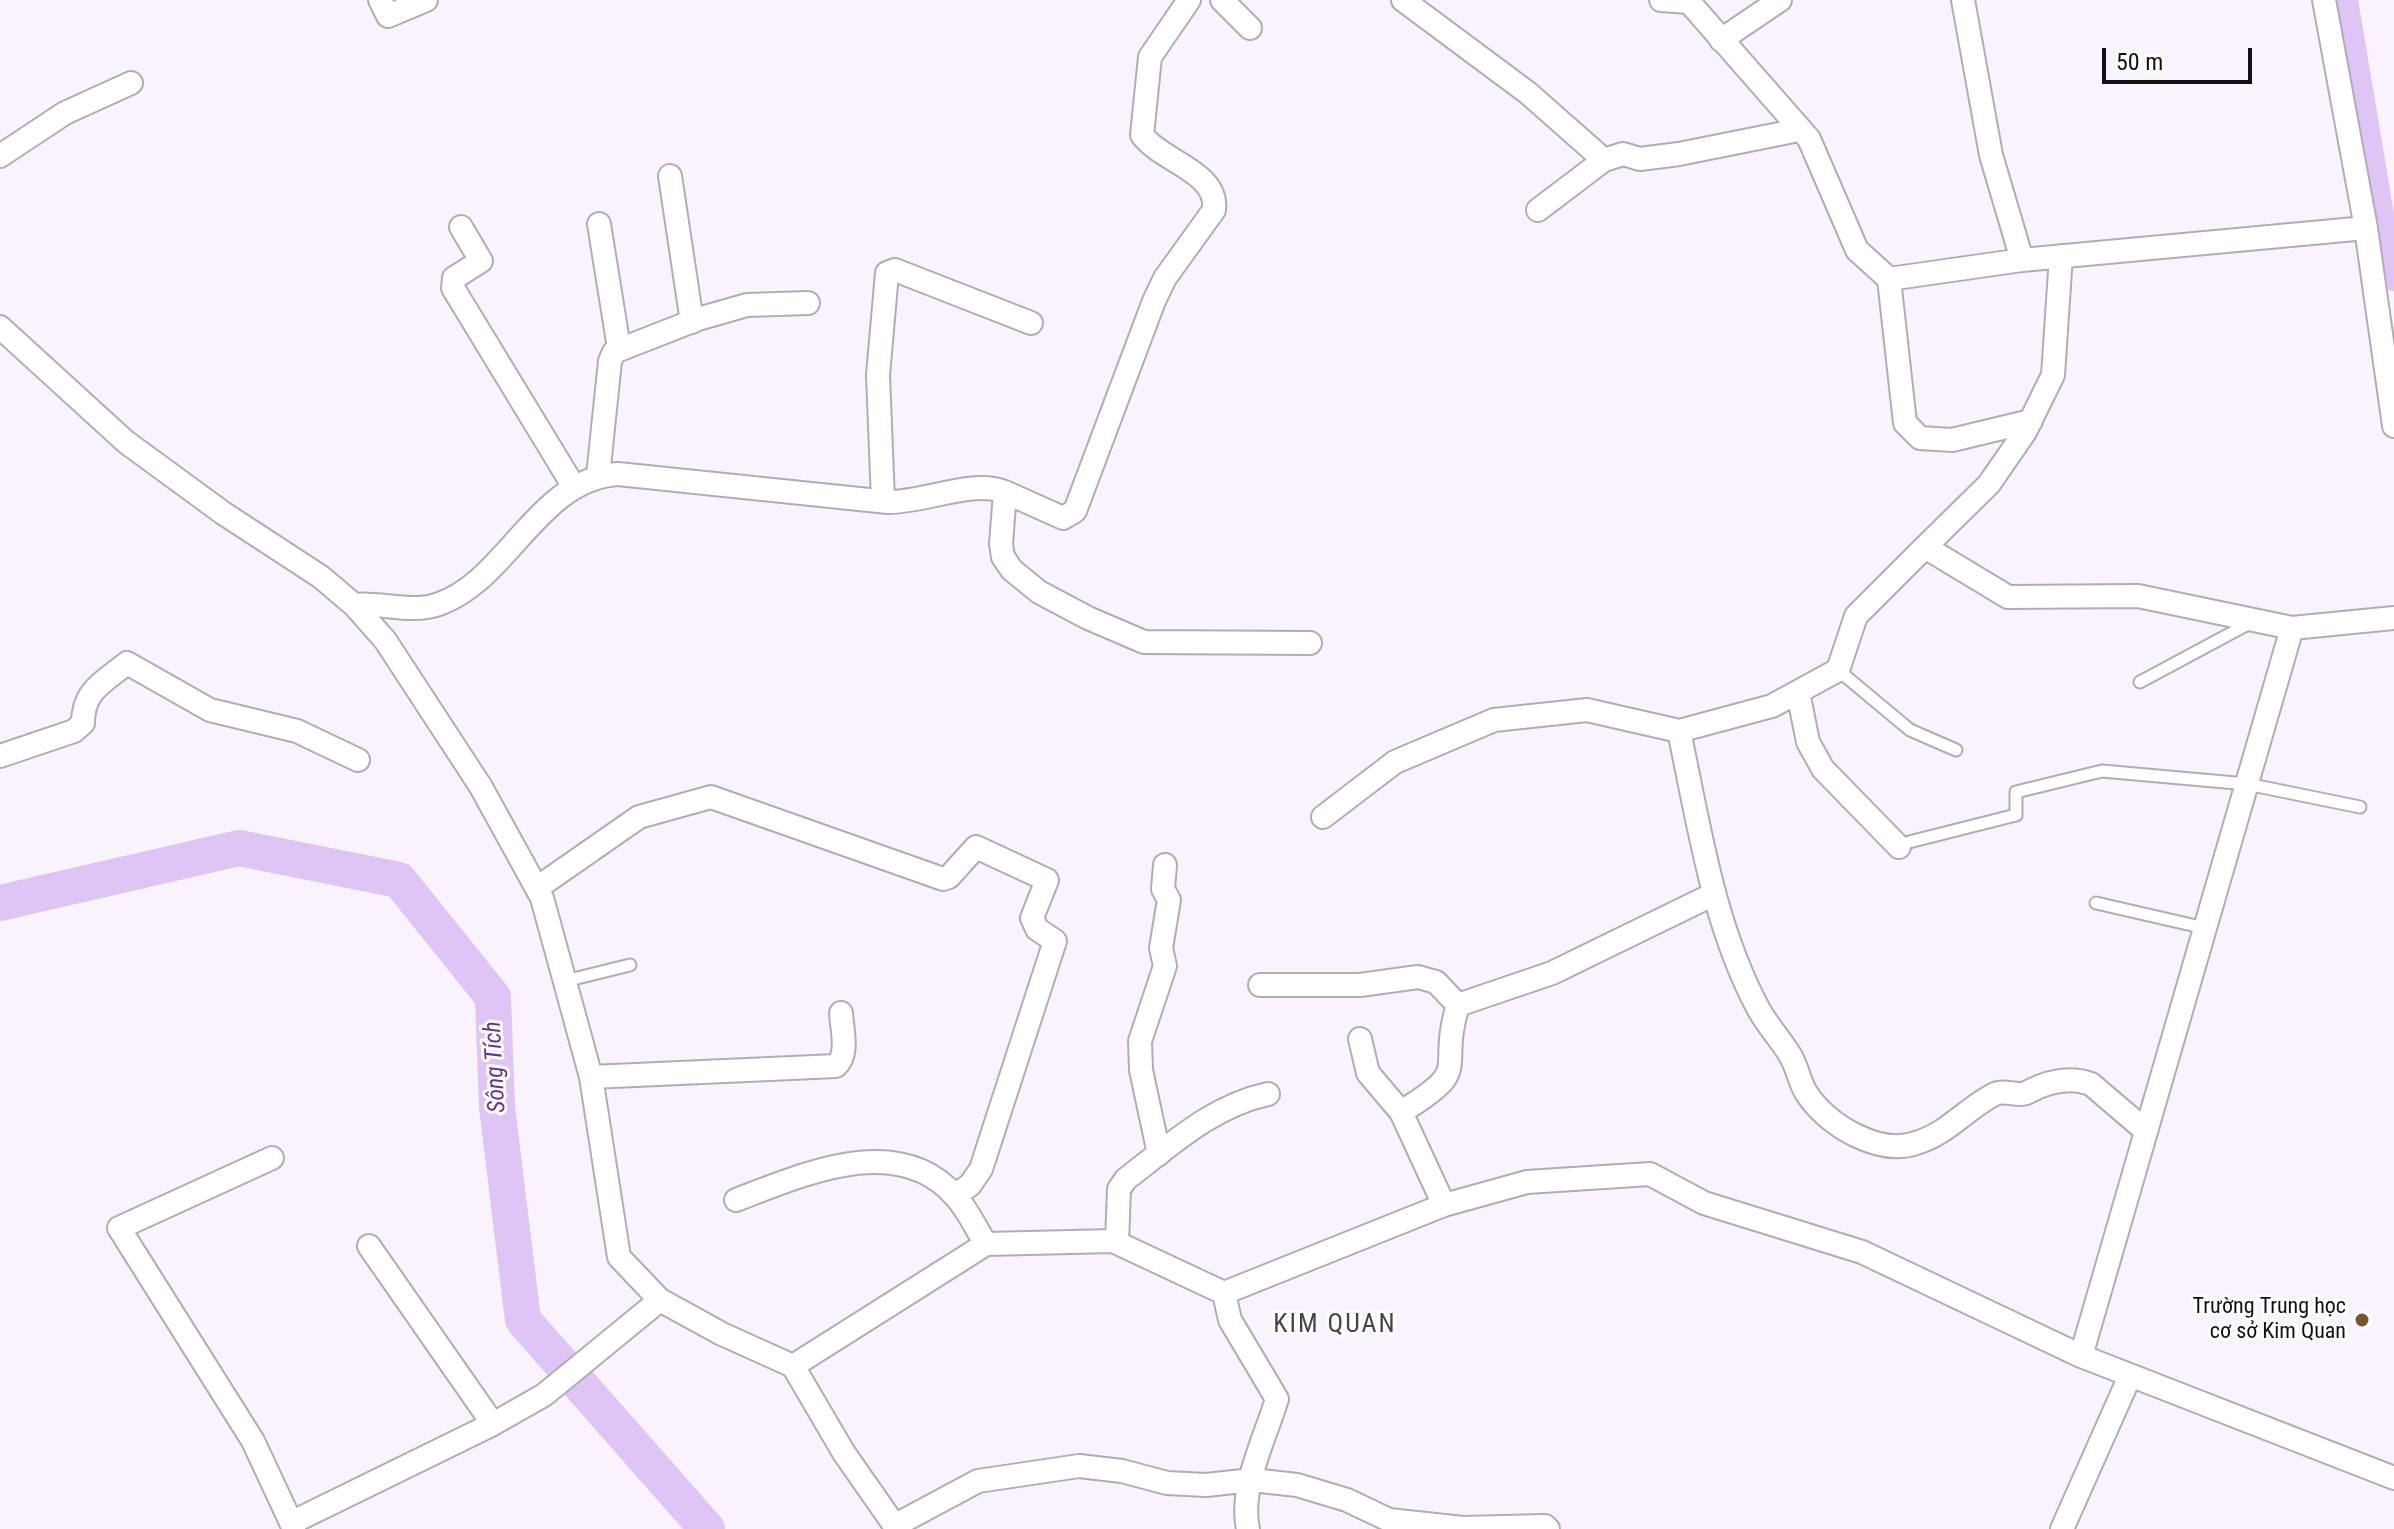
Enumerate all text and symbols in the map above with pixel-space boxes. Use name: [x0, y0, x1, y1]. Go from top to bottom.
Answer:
scale bar: [2106, 32, 2256, 82]
text: 50 m: [2116, 48, 2163, 76]
water label: Sông Tích: [479, 1021, 513, 1113]
place label: Trường Trung học cơ sở Kim Quan: [2193, 1294, 2346, 1346]
district label: KIM QUAN: [1273, 1309, 1397, 1341]
marker: Trường Trung học cơ sở Kim Quan: [2353, 1311, 2371, 1329]

